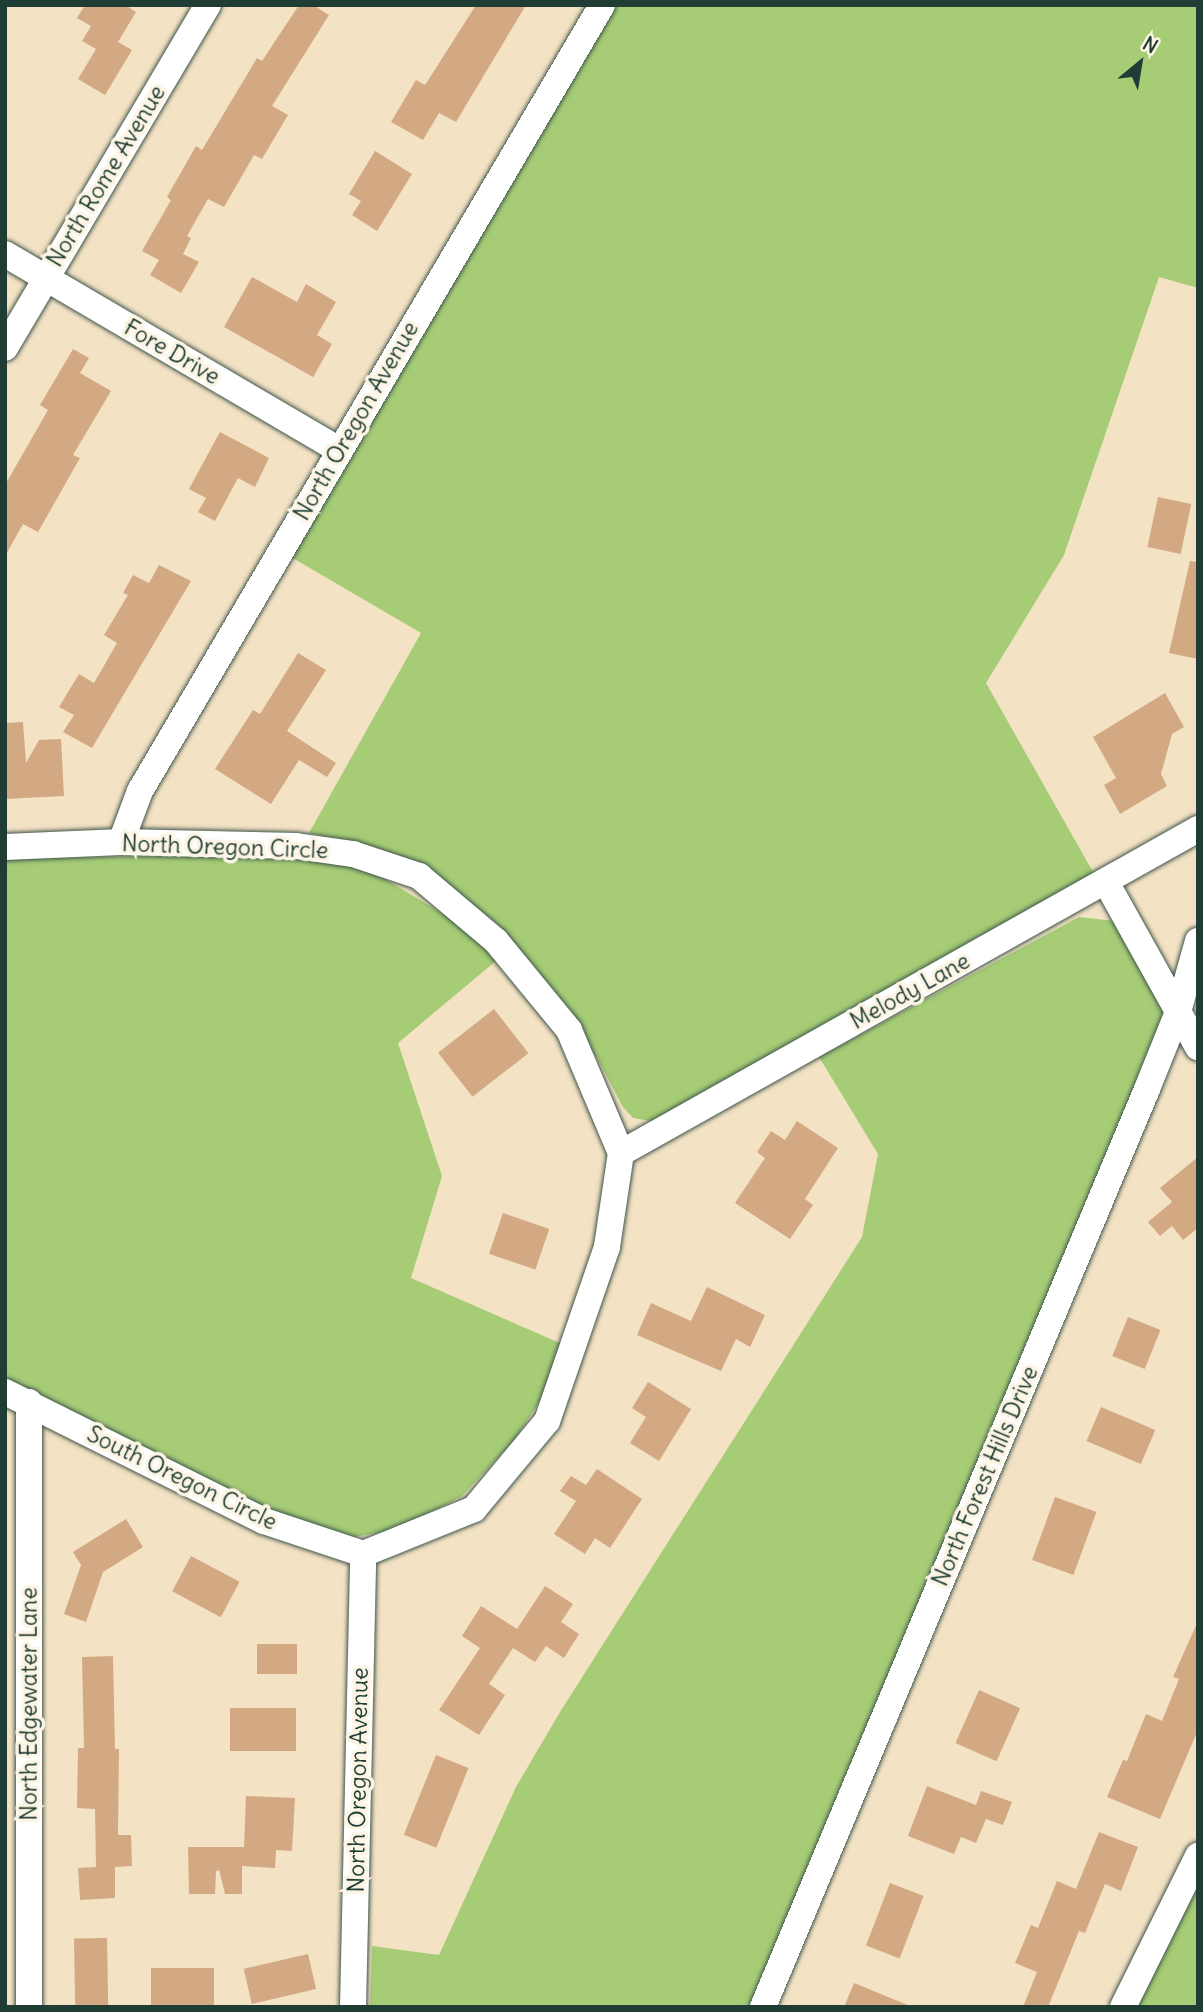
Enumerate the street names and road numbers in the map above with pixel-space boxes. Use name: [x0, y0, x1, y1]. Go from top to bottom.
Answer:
street label: North Rome Avenue: [41, 80, 171, 272]
street label: Fore Drive: [119, 314, 225, 390]
street label: North Oregon Avenue: [288, 317, 424, 525]
street label: North Oregon Circle: [121, 830, 329, 864]
street label: Melody Lane: [845, 947, 975, 1035]
street label: North Forest Hills Drive: [926, 1362, 1044, 1590]
street label: South Oregon Circle: [83, 1420, 281, 1536]
street label: North Edgewater Lane: [15, 1587, 43, 1821]
street label: North Oregon Avenue: [342, 1667, 374, 1893]

